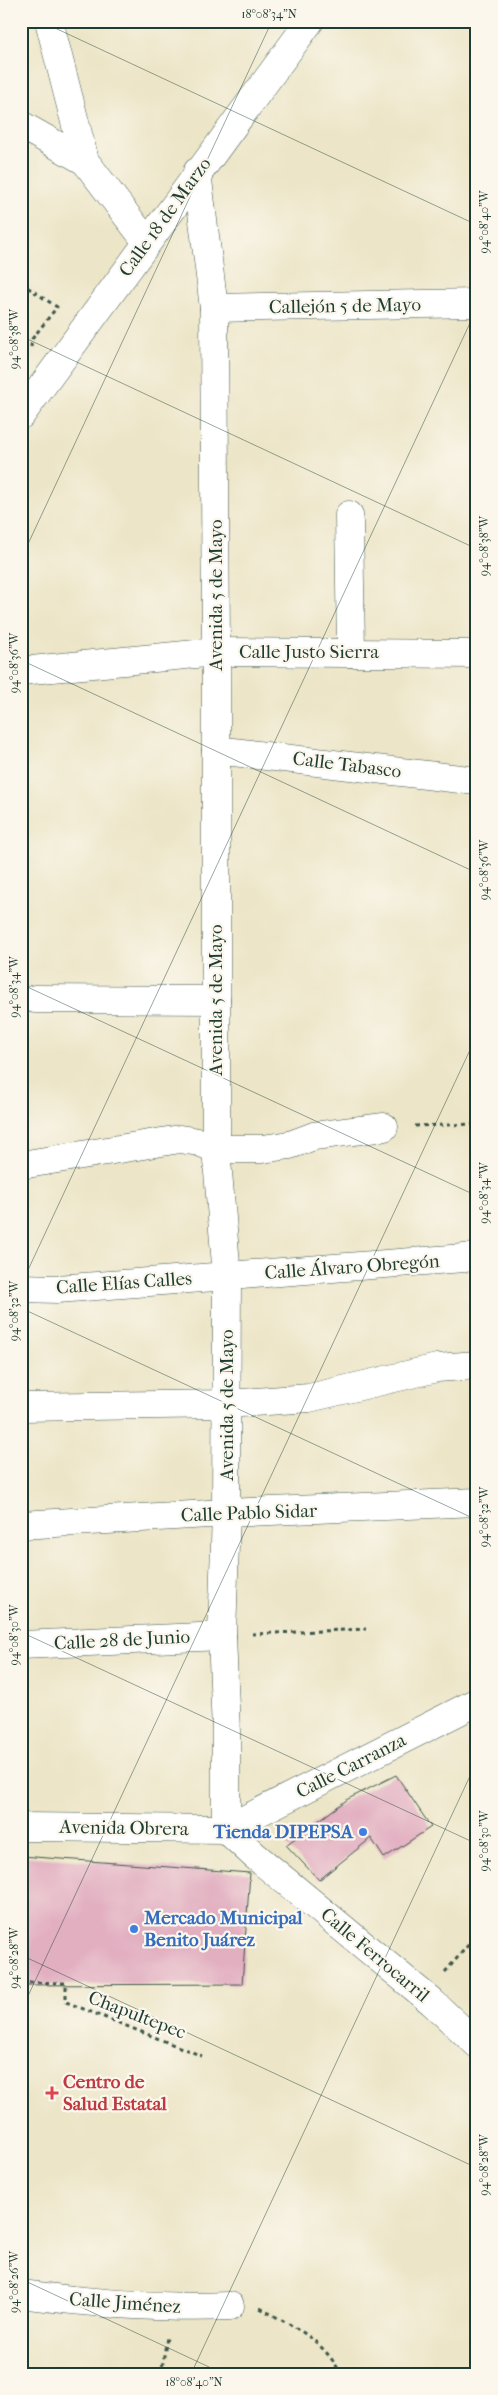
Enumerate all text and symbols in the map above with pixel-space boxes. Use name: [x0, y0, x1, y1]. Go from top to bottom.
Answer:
text: 18°08'34"N: [241, 7, 297, 21]
street label: Calle 18 de Marzo: [114, 153, 216, 281]
text: 94°08'40"W: [477, 189, 491, 254]
street label: Callejón 5 de Mayo: [269, 294, 422, 318]
text: 94°08'38"W: [7, 308, 21, 369]
text: 94°08'38"W: [477, 515, 491, 576]
street label: Avenida 5 de Mayo: [205, 519, 227, 672]
text: 94°08'36"W: [7, 631, 21, 693]
street label: Calle Justo Sierra: [239, 641, 379, 663]
street label: Calle Tabasco: [291, 747, 403, 783]
text: 94°08'36"W: [477, 838, 491, 900]
street label: Avenida 5 de Mayo: [205, 924, 227, 1077]
text: 94°08'34"W: [7, 955, 21, 1018]
text: 94°08'34"W: [477, 1161, 491, 1224]
street label: Calle Álvaro Obregón: [264, 1250, 440, 1284]
street label: Calle Elías Calles: [55, 1267, 193, 1299]
text: 94°08'32"W: [7, 1280, 21, 1341]
street label: Avenida 5 de Mayo: [216, 1329, 238, 1482]
text: 94°08'32"W: [477, 1486, 491, 1547]
street label: Calle Pablo Sidar: [180, 1500, 319, 1526]
text: 94°08'30"W: [7, 1603, 21, 1665]
street label: Calle 28 de Junio: [53, 1625, 191, 1655]
street label: Calle Carranza: [292, 1729, 410, 1803]
text: 94°08'30"W: [477, 1809, 491, 1871]
street label: Avenida Obrera: [58, 1816, 189, 1840]
place label: Tienda DIPEPSA: [212, 1821, 354, 1843]
marker: Tienda DIPEPSA: [357, 1826, 369, 1838]
street label: Calle Ferrocarril: [316, 1903, 434, 2007]
place label: Mercado Municipal Benito Juárez: [143, 1907, 303, 1951]
marker: Mercado Municipal Benito Juárez: [128, 1923, 140, 1935]
text: 94°08'28"W: [7, 1926, 21, 1989]
street label: Chapultepec: [85, 1986, 189, 2044]
place label: Centro de Salud Estatal: [63, 2071, 168, 2115]
marker: Centro de Salud Estatal: [45, 2086, 59, 2100]
text: 94°08'28"W: [477, 2133, 491, 2196]
text: 94°08'26"W: [7, 2250, 21, 2313]
street label: Calle Jiménez: [68, 2288, 182, 2318]
text: 18°08'40"N: [165, 2375, 223, 2389]

